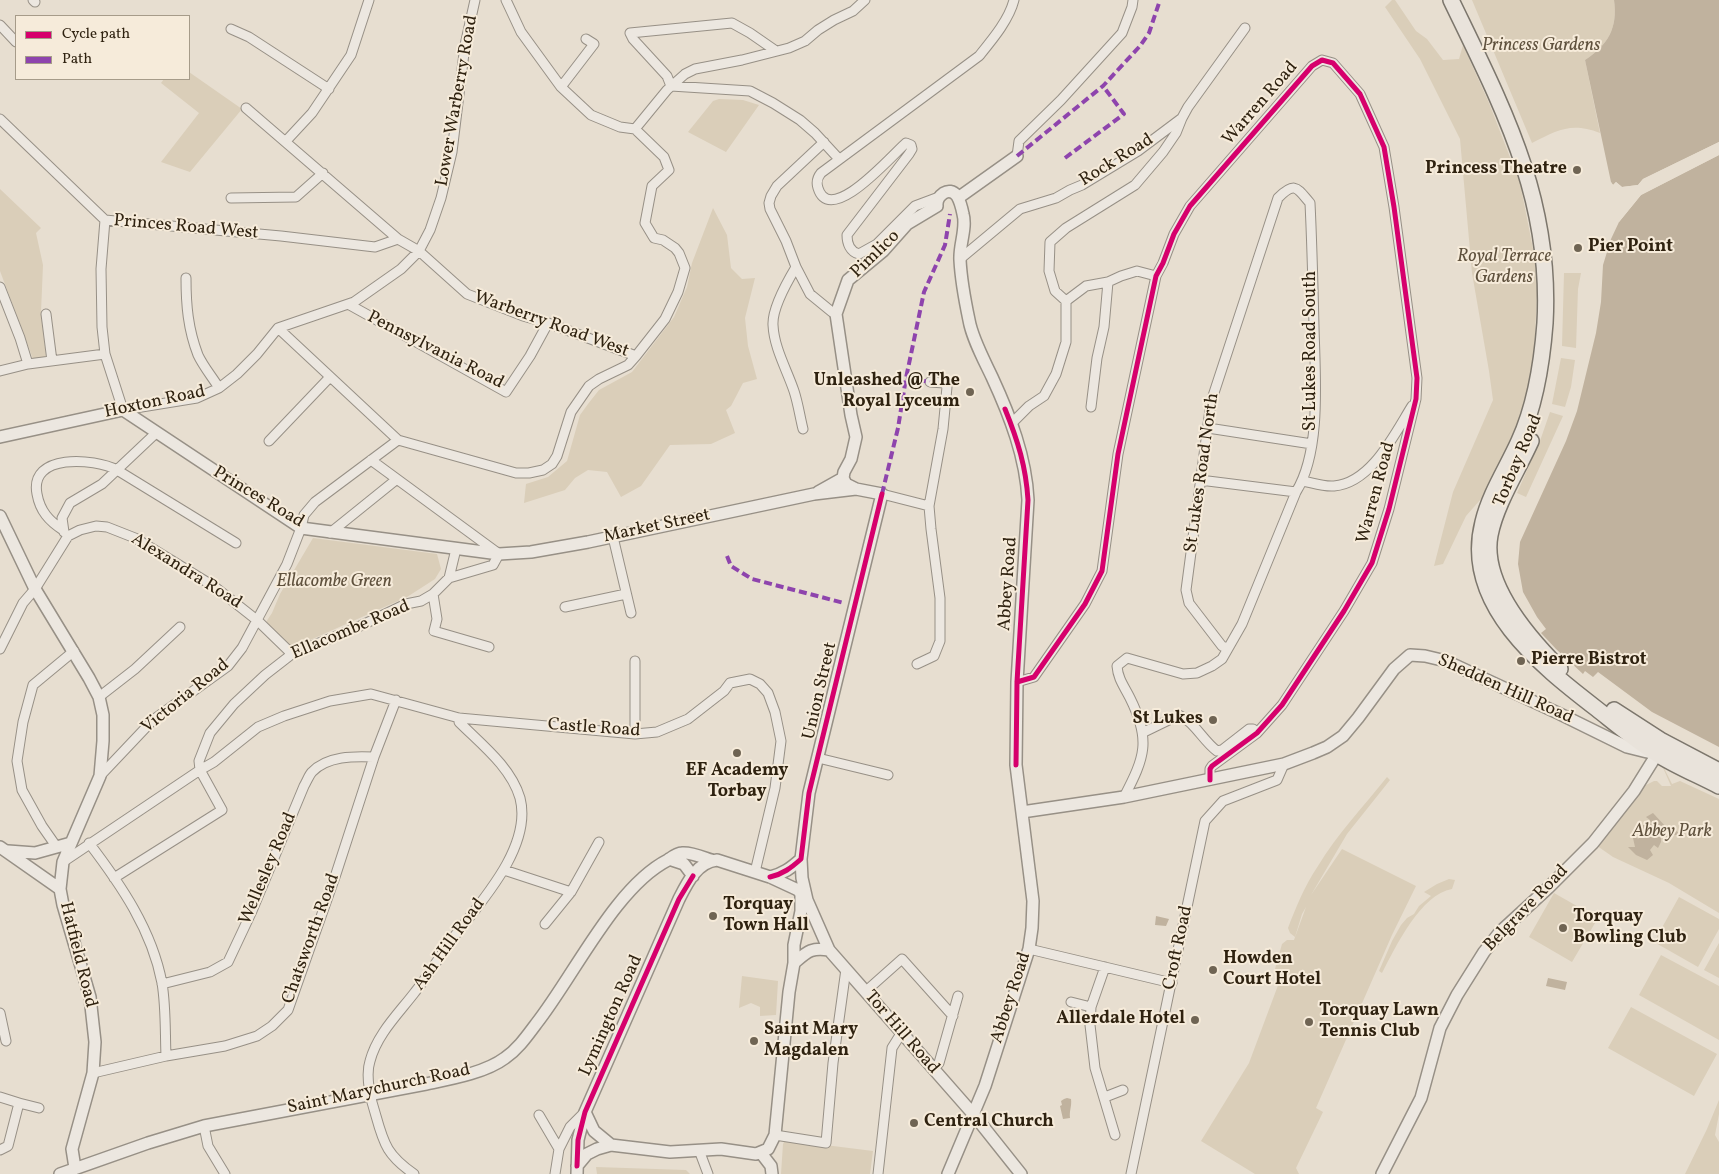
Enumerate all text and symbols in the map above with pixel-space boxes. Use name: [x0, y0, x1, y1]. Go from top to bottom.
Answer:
street label: Lower Warberry Road: [432, 14, 484, 188]
legend: [15, 15, 190, 80]
text: Cycle path: [62, 24, 130, 45]
park label: Princess Gardens: [1482, 36, 1600, 58]
text: Path: [62, 49, 92, 70]
street label: Warren Road: [1219, 58, 1303, 150]
street label: Rock Road: [1076, 130, 1158, 192]
place label: Princess Theatre: [1425, 159, 1567, 181]
marker: Princess Theatre: [1571, 164, 1583, 176]
street label: Princes Road West: [113, 211, 259, 245]
street label: Pimlico: [847, 226, 905, 284]
place label: Pier Point: [1588, 237, 1673, 259]
marker: Pier Point: [1572, 242, 1584, 254]
park label: Royal Terrace Gardens: [1457, 247, 1551, 290]
street label: St Lukes Road South: [1301, 271, 1323, 431]
street label: Warberry Road West: [470, 287, 632, 363]
street label: Pennsylvania Road: [363, 307, 507, 395]
place label: Unleashed @ The Royal Lyceum: [813, 371, 960, 414]
street label: Hoxton Road: [102, 382, 208, 424]
marker: Unleashed @ The Royal Lyceum: [964, 386, 976, 398]
street label: St Lukes Road North: [1181, 392, 1225, 554]
street label: Torbay Road: [1490, 411, 1548, 511]
street label: Warren Road: [1353, 440, 1401, 546]
street label: Princes Road: [208, 462, 308, 534]
street label: Market Street: [602, 505, 712, 549]
street label: Alexandra Road: [127, 529, 245, 615]
street label: Abbey Road: [995, 536, 1023, 632]
park label: Ellacombe Green: [276, 572, 392, 594]
street label: Ellacombe Road: [288, 596, 414, 666]
street label: Union Street: [799, 640, 843, 742]
street label: Shedden Hill Road: [1434, 650, 1576, 730]
place label: Pierre Bistrot: [1531, 650, 1647, 672]
street label: Victoria Road: [138, 655, 234, 739]
marker: Pierre Bistrot: [1515, 655, 1527, 667]
place label: St Lukes: [1133, 709, 1203, 731]
marker: St Lukes: [1207, 714, 1219, 726]
street label: Castle Road: [547, 715, 641, 743]
marker: EF Academy Torbay: [731, 747, 743, 759]
place label: EF Academy Torbay: [686, 761, 788, 804]
street label: Wellesley Road: [236, 810, 302, 928]
park label: Abbey Park: [1632, 822, 1712, 844]
street label: Belgrave Road: [1480, 861, 1574, 957]
street label: Chatsworth Road: [278, 871, 346, 1007]
street label: Ash Hill Road: [409, 895, 491, 995]
place label: Torquay Town Hall: [723, 895, 809, 938]
street label: Hatfield Road: [53, 900, 101, 1010]
street label: Croft Road: [1160, 904, 1198, 992]
place label: Torquay Bowling Club: [1573, 907, 1687, 950]
marker: Torquay Town Hall: [707, 910, 719, 922]
marker: Torquay Bowling Club: [1557, 922, 1569, 934]
place label: Howden Court Hotel: [1223, 949, 1321, 992]
street label: Abbey Road: [987, 950, 1037, 1046]
street label: Lymington Road: [576, 952, 648, 1080]
marker: Howden Court Hotel: [1207, 964, 1219, 976]
street label: Tor Hill Road: [859, 987, 943, 1079]
place label: Torquay Lawn Tennis Club: [1319, 1001, 1439, 1044]
place label: Allerdale Hotel: [1056, 1009, 1185, 1031]
marker: Allerdale Hotel: [1189, 1014, 1201, 1026]
marker: Torquay Lawn Tennis Club: [1303, 1016, 1315, 1028]
place label: Saint Mary Magdalen: [764, 1020, 858, 1062]
marker: Saint Mary Magdalen: [748, 1035, 760, 1047]
street label: Saint Marychurch Road: [286, 1060, 472, 1120]
place label: Central Church: [924, 1112, 1054, 1134]
marker: Central Church: [908, 1117, 920, 1129]

